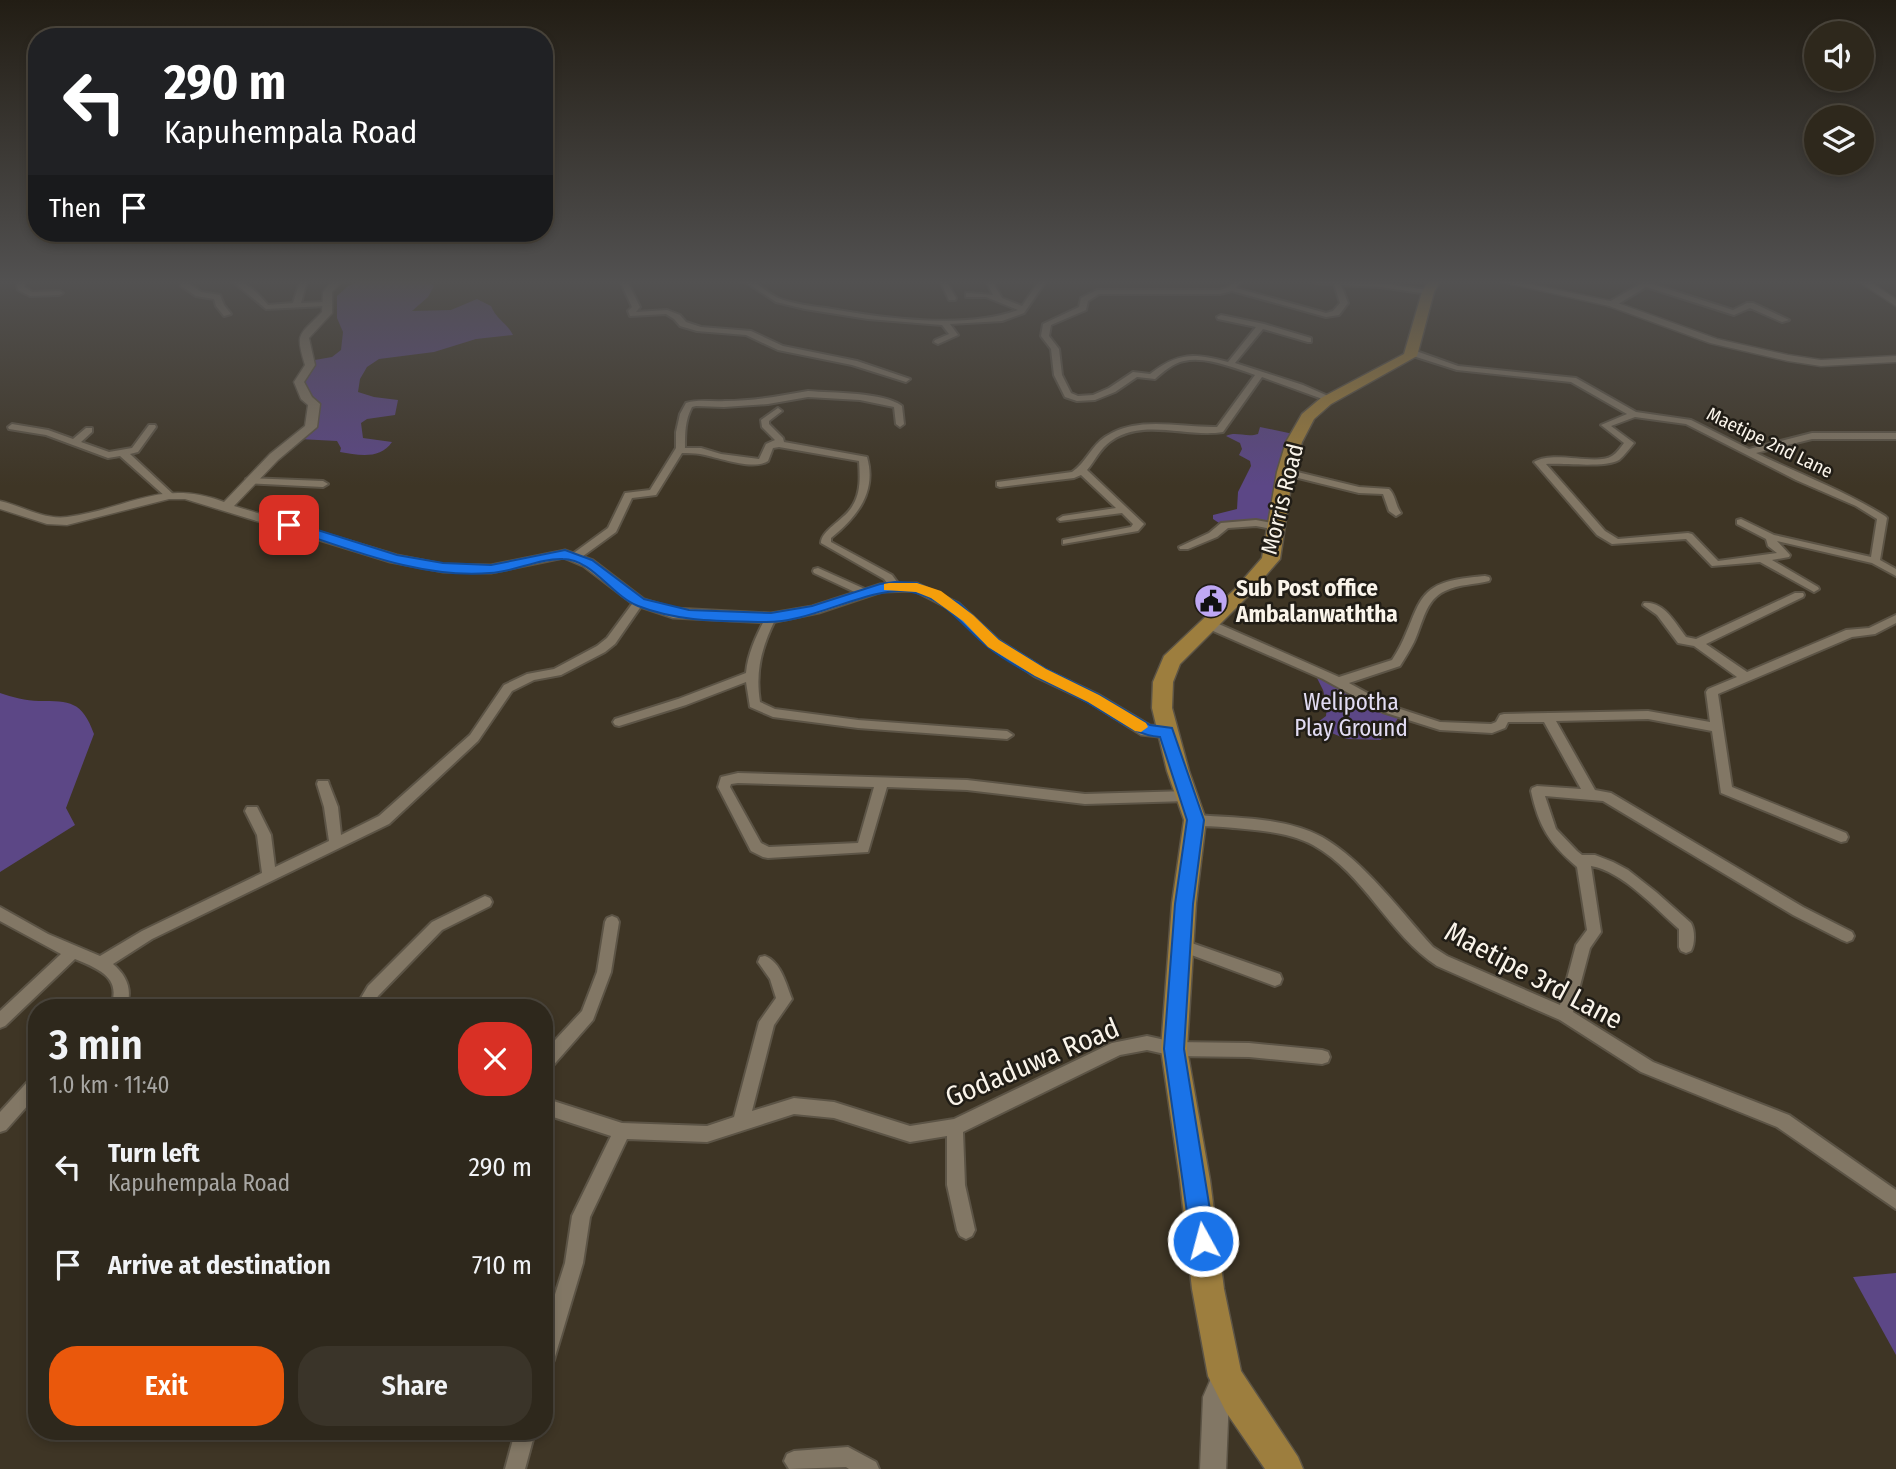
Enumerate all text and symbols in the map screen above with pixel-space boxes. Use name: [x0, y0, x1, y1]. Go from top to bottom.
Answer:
map controls: [1804, 21, 1874, 175]
button: sound: [1804, 21, 1874, 91]
text: 290 m: [164, 53, 286, 112]
icon: left: [49, 56, 140, 147]
button: layers: [1804, 105, 1874, 175]
text: Kapuhempala Road: [164, 113, 417, 151]
icon: arrive: [115, 189, 153, 227]
text: Then: [49, 193, 101, 224]
street label: Maetipe 2nd Lane: [1703, 402, 1836, 483]
street label: Morris Road: [1255, 441, 1309, 557]
pin: [259, 495, 319, 555]
icon: arrive: [270, 506, 308, 544]
place label: Sub Post office Ambalanwaththa: [1235, 574, 1398, 628]
public building icon: Sub Post office Ambalanwaththa: [1192, 582, 1230, 620]
park label: Welipotha Play Ground: [1294, 688, 1408, 742]
street label: Maetipe 3rd Lane: [1439, 915, 1628, 1036]
street label: Godaduwa Road: [940, 1011, 1124, 1114]
text: 3 min: [49, 1020, 143, 1070]
button: close: [458, 1022, 532, 1096]
text: 1.0 km · 11:40: [49, 1071, 170, 1099]
text: Turn left: [108, 1138, 200, 1169]
icon: left: [49, 1148, 87, 1186]
text: 290 m: [468, 1152, 532, 1183]
text: Kapuhempala Road: [108, 1169, 290, 1197]
position arrow: [1166, 1204, 1240, 1278]
icon: arrive: [49, 1246, 87, 1284]
text: Arrive at destination: [108, 1250, 331, 1281]
text: 710 m: [472, 1250, 532, 1281]
button: Exit: [49, 1346, 284, 1426]
button: Share: [298, 1346, 532, 1426]

